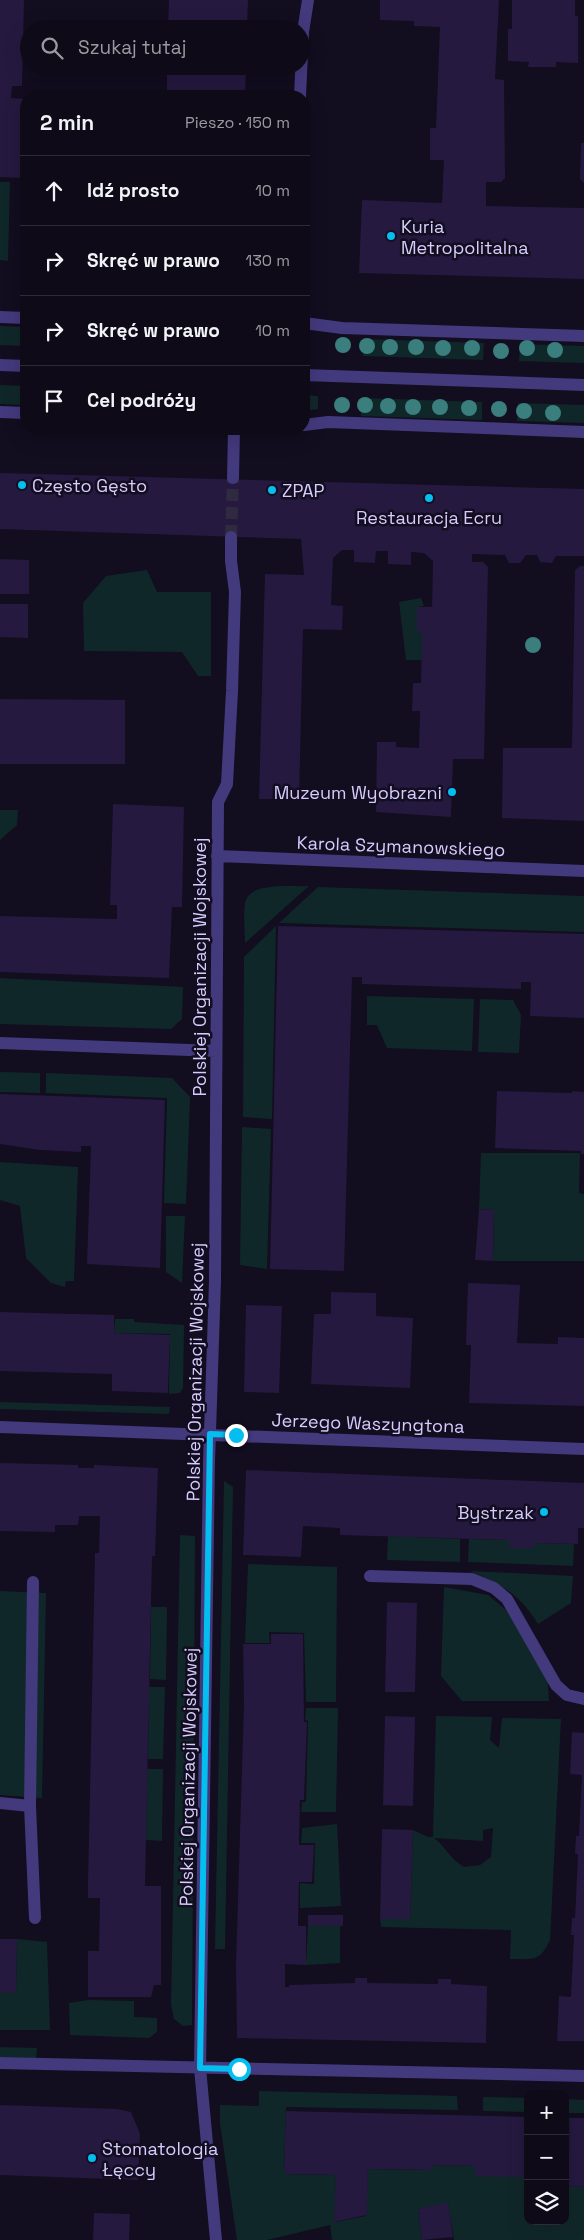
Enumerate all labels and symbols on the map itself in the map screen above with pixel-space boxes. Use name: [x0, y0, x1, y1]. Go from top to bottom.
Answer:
place label: Kuria Metropolitalna: [401, 215, 529, 259]
marker: Kuria Metropolitalna: [385, 230, 397, 242]
place label: Często Gęsto: [32, 474, 147, 497]
marker: Często Gęsto: [16, 479, 28, 491]
place label: ZPAP: [282, 479, 325, 502]
marker: ZPAP: [266, 484, 278, 496]
marker: Restauracja Ecru: [423, 492, 435, 504]
place label: Restauracja Ecru: [356, 506, 502, 529]
place label: Muzeum Wyobrazni: [274, 781, 442, 804]
marker: Muzeum Wyobrazni: [446, 786, 458, 798]
street label: Karola Szymanowskiego: [296, 831, 506, 861]
street label: Polskiej Organizacji Wojskowej: [188, 838, 211, 1096]
street label: Polskiej Organizacji Wojskowej: [181, 1242, 209, 1502]
street label: Jerzego Waszyngtona: [271, 1408, 465, 1438]
route end: [225, 1424, 248, 1447]
place label: Bystrzak: [457, 1501, 534, 1524]
marker: Bystrzak: [538, 1506, 550, 1518]
street label: Polskiej Organizacji Wojskowej: [174, 1647, 202, 1907]
route start: [228, 2058, 251, 2081]
place label: Stomatologia Łęccy: [102, 2137, 218, 2181]
marker: Stomatologia Łęccy: [86, 2152, 98, 2164]

